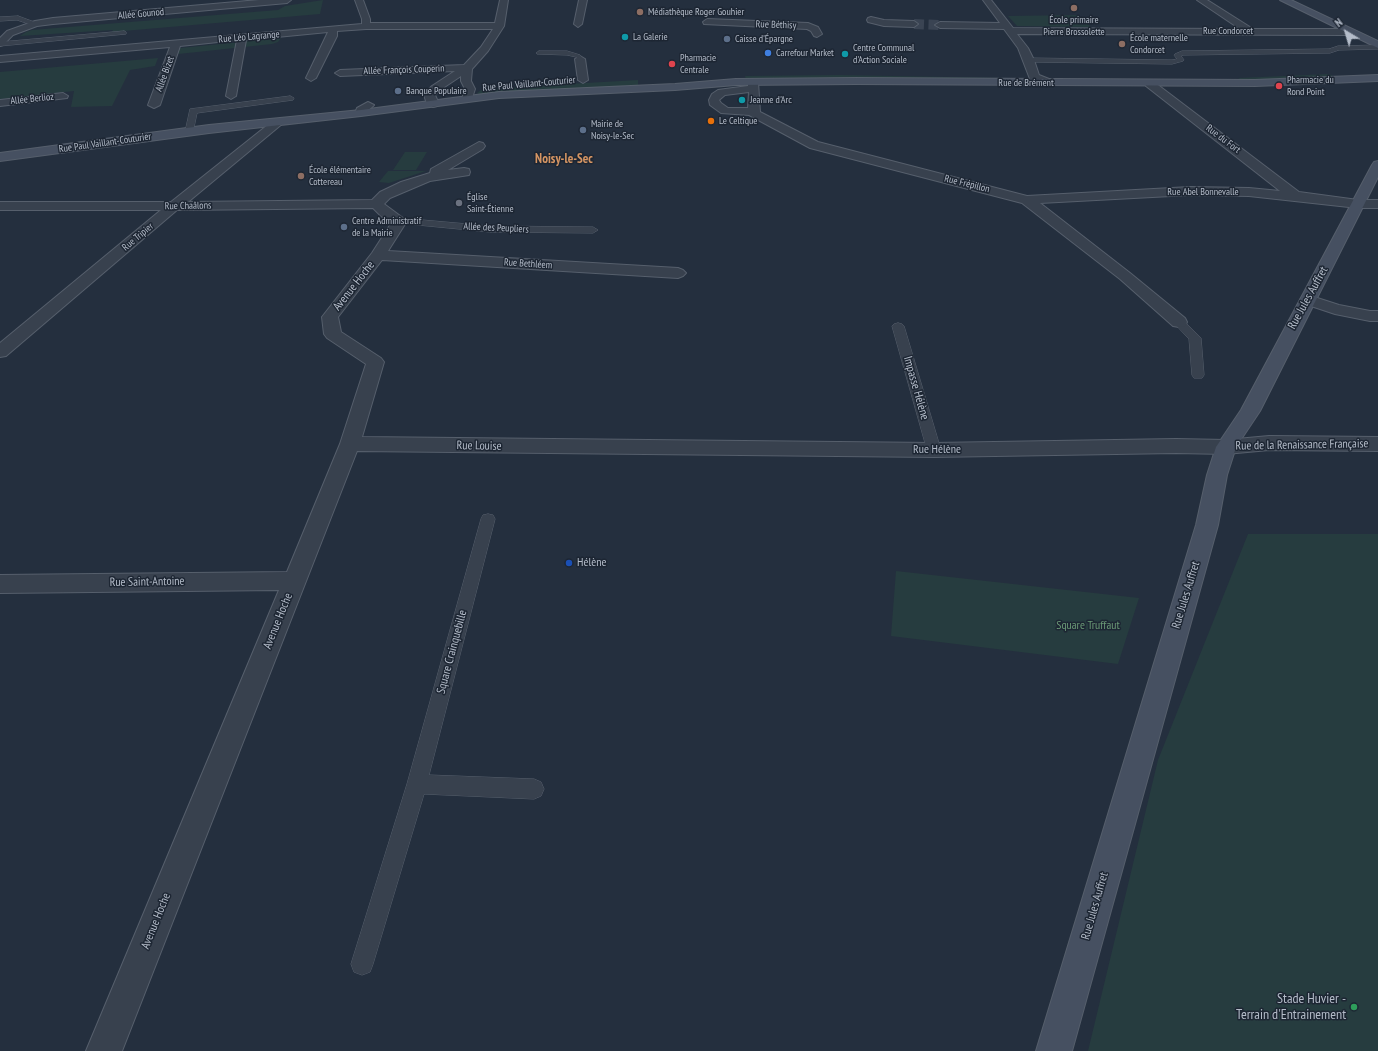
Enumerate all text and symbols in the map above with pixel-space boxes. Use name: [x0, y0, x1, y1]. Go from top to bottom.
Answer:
marker: École primaire Pierre Brossolette: [1069, 3, 1079, 13]
street label: Allée Gounod: [117, 6, 165, 22]
place label: Médiathèque Roger Gouhier: [648, 6, 744, 18]
marker: Médiathèque Roger Gouhier: [635, 7, 645, 17]
north arrow: [1326, 12, 1366, 52]
place label: École primaire Pierre Brossolette: [1043, 14, 1105, 38]
text: N: [1332, 15, 1345, 30]
street label: Rue Béthisy: [755, 18, 797, 32]
street label: Rue Condorcet: [1203, 25, 1253, 37]
street label: Rue Léo Lagrange: [218, 28, 280, 46]
place label: La Galerie: [633, 31, 668, 43]
marker: La Galerie: [620, 32, 630, 42]
place label: École maternelle Condorcet: [1130, 32, 1188, 56]
place label: Caisse d'Épargne: [735, 33, 793, 45]
marker: Caisse d'Épargne: [722, 34, 732, 44]
marker: École maternelle Condorcet: [1117, 39, 1127, 49]
place label: Centre Communal d'Action Sociale: [853, 42, 914, 66]
place label: Carrefour Market: [776, 47, 834, 59]
marker: Carrefour Market: [763, 48, 773, 58]
marker: Centre Communal d'Action Sociale: [840, 49, 850, 59]
place label: Pharmacie Centrale: [680, 52, 716, 76]
street label: Allée Bizet: [153, 55, 177, 93]
marker: Pharmacie Centrale: [667, 59, 677, 69]
street label: Allée François Couperin: [363, 63, 445, 77]
street label: Rue Paul Vaillant-Couturier: [482, 74, 576, 94]
place label: Pharmacie du Rond Point: [1287, 74, 1334, 98]
street label: Rue de Brément: [998, 77, 1054, 89]
marker: Pharmacie du Rond Point: [1274, 81, 1284, 91]
place label: Banque Populaire: [406, 85, 467, 97]
marker: Banque Populaire: [393, 86, 403, 96]
street label: Allée Berlioz: [10, 91, 54, 107]
place label: Jeanne d'Arc: [750, 94, 792, 106]
marker: Jeanne d'Arc: [737, 95, 747, 105]
place label: Le Celtique: [719, 115, 757, 127]
marker: Le Celtique: [706, 116, 716, 126]
place label: Mairie de Noisy-le-Sec: [591, 118, 634, 142]
street label: Rue du Fort: [1203, 122, 1243, 156]
marker: Mairie de Noisy-le-Sec: [578, 125, 588, 135]
street label: Rue Paul Vaillant-Couturier: [58, 131, 152, 155]
district label: Noisy-le-Sec: [535, 151, 593, 167]
place label: École élémentaire Cottereau: [309, 164, 371, 188]
marker: École élémentaire Cottereau: [296, 171, 306, 181]
street label: Rue Frépillon: [943, 173, 991, 195]
street label: Rue Abel Bonnevalle: [1167, 186, 1239, 198]
place label: Église Saint-Étienne: [467, 191, 514, 214]
marker: Église Saint-Étienne: [454, 198, 464, 208]
street label: Rue Chaâlons: [165, 200, 211, 212]
place label: Centre Administratif de la Mairie: [352, 215, 421, 238]
street label: Rue Tripier: [120, 220, 156, 254]
street label: Allée des Peupliers: [463, 220, 529, 236]
marker: Centre Administratif de la Mairie: [339, 222, 349, 232]
street label: Rue Bethléem: [503, 256, 553, 272]
street label: Avenue Hoche: [330, 258, 378, 314]
street label: Rue Jules Auffret: [1285, 264, 1331, 332]
street label: Impasse Hélène: [900, 354, 932, 422]
street label: Rue de la Renaissance Française: [1235, 437, 1369, 453]
street label: Rue Louise: [456, 438, 502, 454]
street label: Rue Hélène: [913, 443, 961, 457]
place label: Hélène: [577, 556, 606, 570]
marker: Hélène: [564, 558, 574, 568]
street label: Rue Jules Auffret: [1169, 560, 1203, 630]
street label: Rue Saint-Antoine: [109, 574, 185, 590]
street label: Avenue Hoche: [260, 591, 296, 651]
street label: Square Crainquebille: [434, 609, 470, 695]
park label: Square Truffaut: [1056, 619, 1120, 633]
street label: Rue Jules Auffret: [1078, 871, 1112, 941]
street label: Avenue Hoche: [138, 891, 174, 951]
place label: Stade Huvier - Terrain d'Entrainement: [1236, 991, 1346, 1024]
marker: Stade Huvier - Terrain d'Entrainement: [1349, 1002, 1359, 1012]

